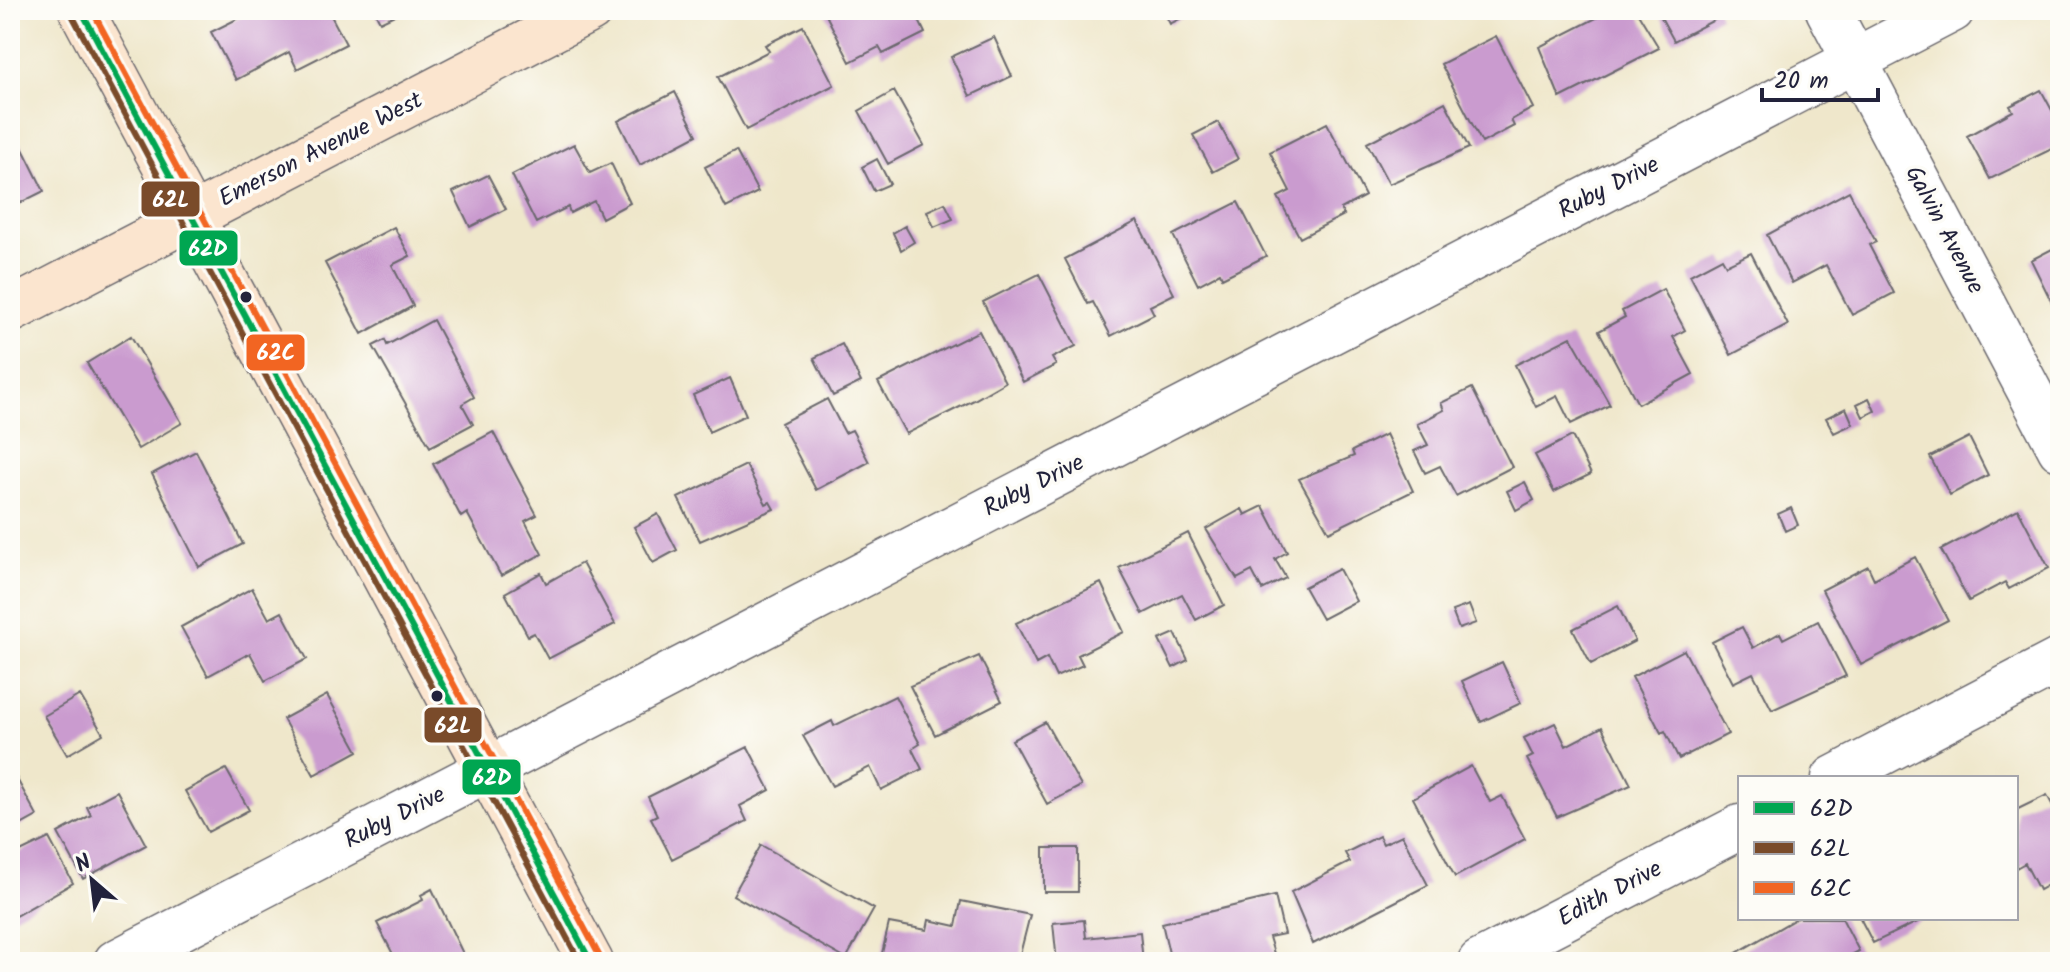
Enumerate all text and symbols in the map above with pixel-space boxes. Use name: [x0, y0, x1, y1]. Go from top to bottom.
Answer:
scale bar: [1762, 52, 1878, 102]
text: 20 m: [1774, 62, 1829, 101]
street label: Emerson Avenue West: [212, 81, 431, 218]
street label: Ruby Drive: [1552, 146, 1667, 230]
street label: Galvin Avenue: [1894, 159, 1994, 301]
line badge: 62L: [140, 180, 201, 218]
text: 62L: [153, 184, 189, 219]
line badge: 62D: [178, 229, 239, 267]
text: 62D: [188, 233, 228, 268]
unlabelled marker: [238, 289, 254, 305]
line badge: 62C: [245, 333, 306, 372]
text: 62C: [257, 337, 295, 372]
street label: Ruby Drive: [977, 444, 1092, 528]
unlabelled marker: [429, 688, 445, 704]
line badge: 62L: [423, 706, 483, 744]
text: 62L: [435, 710, 471, 745]
line badge: 62D: [461, 758, 522, 796]
text: 62D: [472, 762, 512, 797]
street label: Ruby Drive: [338, 776, 453, 860]
legend: [1738, 776, 2018, 920]
text: 62D: [1810, 790, 1853, 829]
text: 62L: [1810, 830, 1850, 869]
north arrow: [52, 840, 132, 920]
text: N: [69, 846, 98, 883]
street label: Edith Drive: [1551, 850, 1669, 938]
text: 62C: [1810, 870, 1852, 909]

